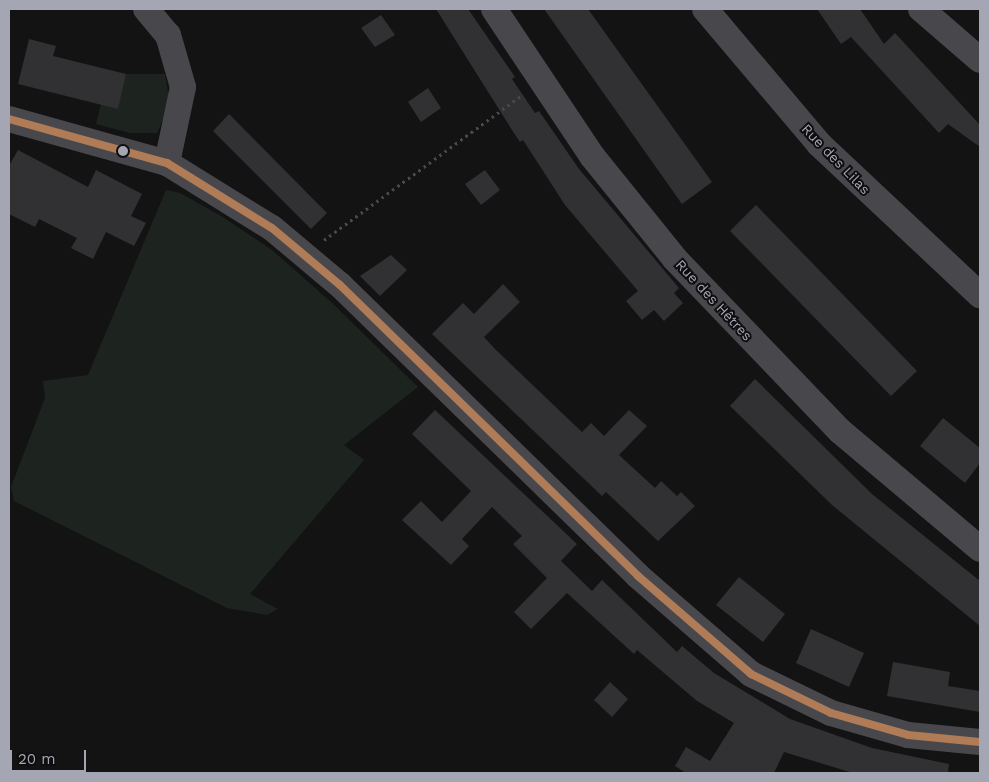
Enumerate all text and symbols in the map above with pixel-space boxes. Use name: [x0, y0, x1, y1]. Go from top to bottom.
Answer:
street label: Rue des Lilas: [798, 120, 874, 198]
unlabelled marker: [118, 146, 128, 156]
street label: Rue des Hêtres: [672, 256, 756, 344]
scale bar: [12, 740, 89, 772]
text: 20 m: [18, 750, 56, 768]

